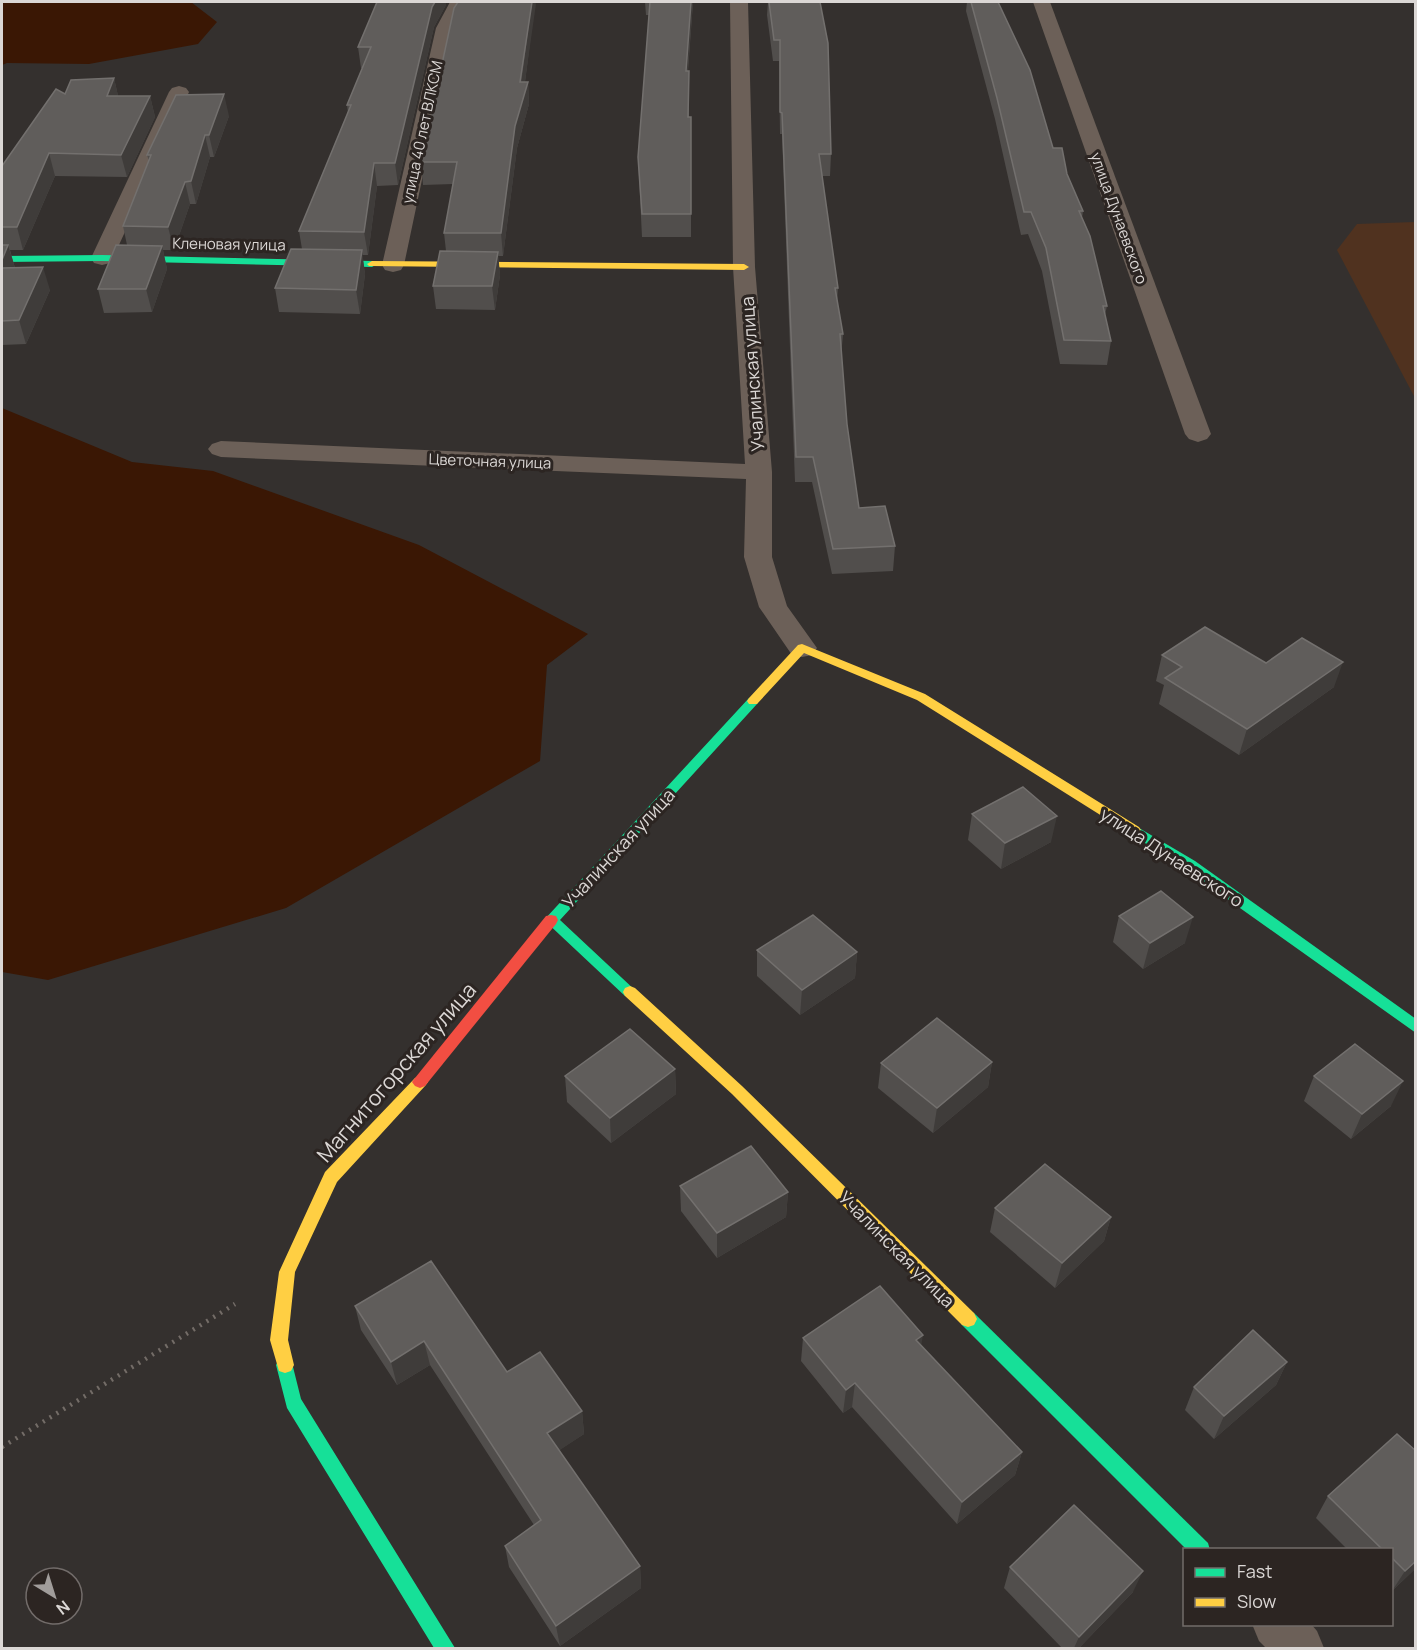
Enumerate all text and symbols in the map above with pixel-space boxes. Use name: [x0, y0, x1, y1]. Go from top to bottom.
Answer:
street label: улица 40 лет ВЛКСМ: [397, 59, 447, 205]
street label: улица Дунаевского: [1085, 149, 1153, 287]
street label: Кленовая улица: [172, 233, 286, 255]
street label: Учалинская улица: [735, 296, 769, 452]
street label: Цветочная улица: [428, 448, 552, 474]
street label: Учалинская улица: [556, 783, 680, 913]
street label: улица Дунаевского: [1096, 802, 1248, 912]
street label: Магнитогорская улица: [310, 976, 482, 1168]
street label: Учалинская улица: [834, 1186, 960, 1312]
legend: [1183, 1548, 1393, 1626]
text: Fast: [1237, 1559, 1272, 1583]
north arrow: [24, 1566, 84, 1626]
text: Slow: [1237, 1589, 1277, 1613]
text: N: [52, 1596, 75, 1620]

